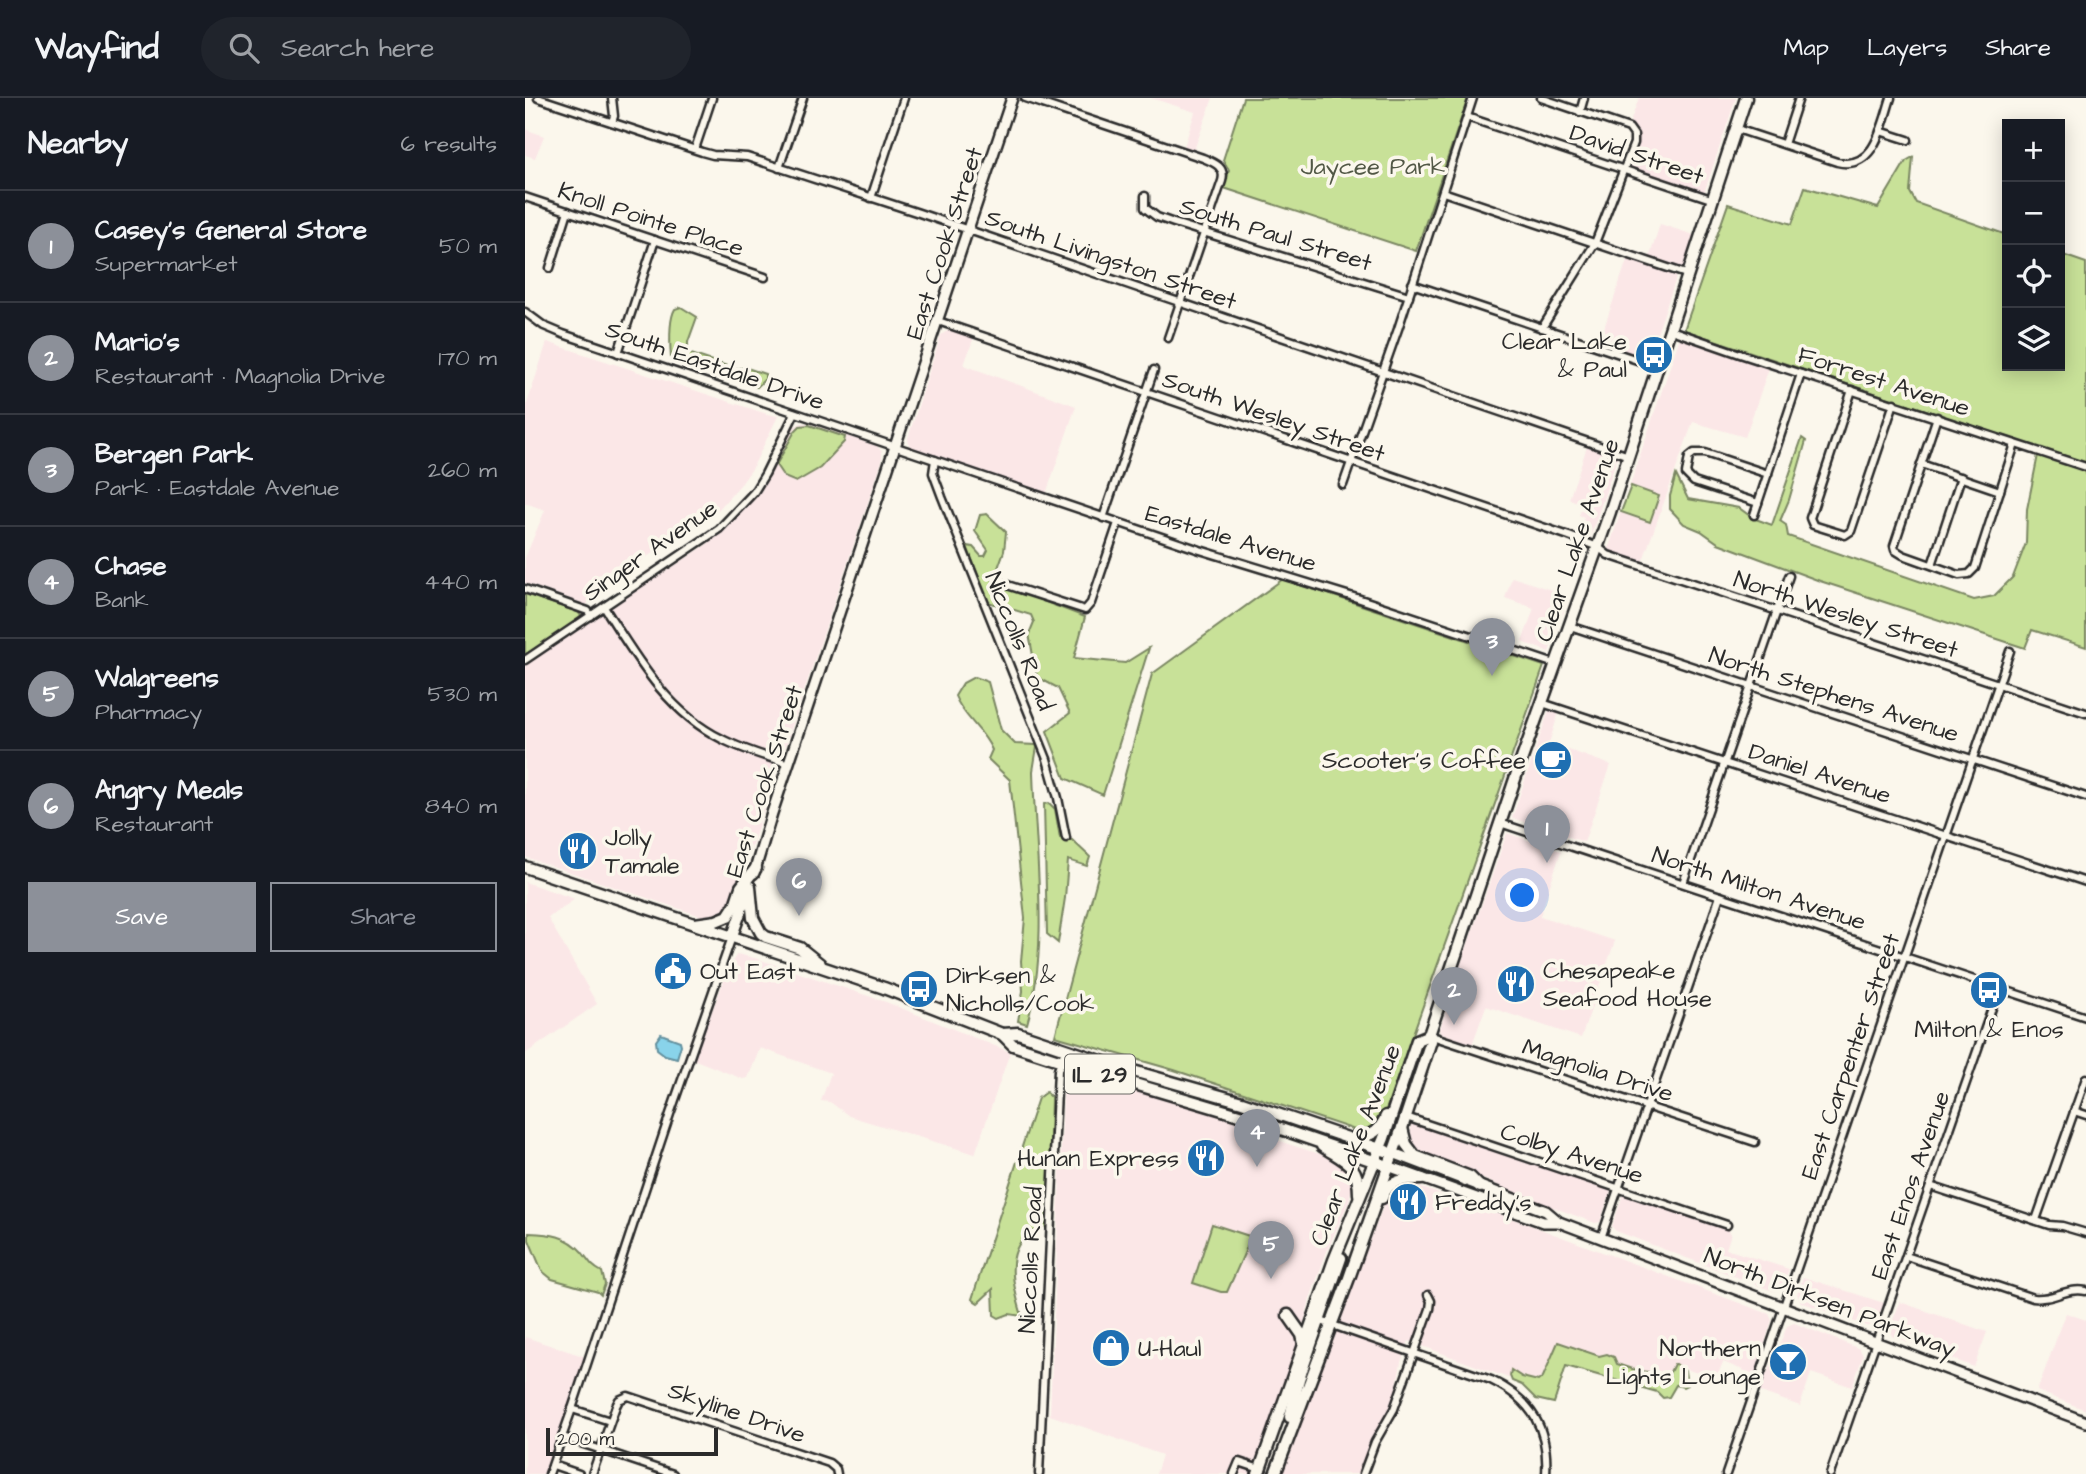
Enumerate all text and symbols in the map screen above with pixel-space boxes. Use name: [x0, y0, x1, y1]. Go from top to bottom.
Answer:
search box: [201, 17, 691, 80]
text: Wayfind: [35, 25, 159, 71]
icon: search: [225, 29, 263, 67]
text: Search here: [281, 30, 434, 66]
text: Map: [1784, 31, 1829, 65]
text: Layers: [1867, 31, 1947, 65]
text: Share: [1985, 31, 2051, 65]
street label: David Street: [1565, 116, 1709, 194]
map controls: [2002, 119, 2065, 371]
button: +: [2002, 119, 2065, 182]
text: Nearby: [28, 123, 128, 165]
text: 6 results: [401, 128, 497, 160]
street label: East Cook Street: [898, 143, 992, 344]
park label: Jaycee Park: [1301, 150, 1445, 185]
street label: Knoll Pointe Place: [553, 174, 748, 266]
button: −: [2002, 182, 2065, 245]
street label: South Paul Street: [1175, 190, 1376, 280]
street label: South Livingston Street: [980, 201, 1241, 320]
text: Casey's General Store: [95, 212, 367, 248]
text: 1: [50, 230, 52, 262]
text: 50 m: [439, 230, 497, 262]
button: locate: [2002, 245, 2065, 308]
text: Supermarket: [95, 248, 238, 280]
button: layers: [2002, 308, 2065, 371]
street label: South Eastdale Drive: [601, 313, 829, 419]
text: Mario's: [95, 324, 180, 360]
place label: Clear Lake & Paul: [1502, 325, 1627, 387]
bus stop icon: Clear Lake & Paul: [1633, 334, 1675, 376]
street label: Forrest Avenue: [1793, 338, 1974, 426]
text: 2: [44, 342, 58, 374]
text: 170 m: [438, 342, 497, 374]
text: Restaurant · Magnolia Drive: [95, 360, 385, 392]
street label: South Wesley Street: [1157, 363, 1390, 472]
street label: Clear Lake Avenue: [1527, 434, 1629, 647]
text: Bergen Park: [95, 436, 253, 472]
text: 3: [45, 454, 57, 486]
text: 260 m: [428, 454, 497, 486]
text: Park · Eastdale Avenue: [95, 472, 340, 504]
street label: Singer Avenue: [576, 492, 725, 611]
street label: Eastdale Avenue: [1141, 497, 1320, 581]
text: Chase: [95, 548, 167, 584]
street label: North Wesley Street: [1729, 563, 1963, 668]
text: 4: [43, 566, 59, 598]
text: 440 m: [424, 566, 497, 598]
street label: Niccolls Road: [976, 567, 1062, 716]
text: Bank: [95, 584, 149, 616]
pin: 3: [1469, 618, 1515, 676]
street label: North Stephens Avenue: [1704, 638, 1963, 751]
text: Walgreens: [95, 660, 219, 696]
text: 5: [43, 678, 59, 710]
text: 530 m: [427, 678, 497, 710]
street label: East Cook Street: [718, 681, 812, 882]
text: Pharmacy: [95, 696, 202, 728]
street label: Daniel Avenue: [1744, 735, 1895, 813]
cafe icon: Scooter's Coffee: [1532, 739, 1574, 781]
place label: Scooter's Coffee: [1322, 744, 1526, 778]
text: Angry Meals: [95, 772, 243, 808]
text: 6: [44, 790, 58, 822]
text: 840 m: [425, 790, 497, 822]
pin: 1: [1524, 805, 1570, 863]
text: Restaurant: [95, 808, 213, 840]
place label: Jolly Tamale: [605, 821, 680, 883]
restaurant icon: Jolly Tamale: [557, 830, 599, 872]
street label: North Milton Avenue: [1647, 838, 1870, 940]
pin: 6: [776, 858, 822, 916]
your location: [1505, 878, 1539, 912]
button: Save: [28, 882, 256, 952]
button: Share: [270, 882, 497, 952]
street label: East Carpenter Street: [1793, 928, 1909, 1184]
public building icon: Out East: [652, 950, 694, 992]
place label: Chesapeake Seafood House: [1543, 954, 1712, 1016]
place label: Out East: [700, 955, 796, 989]
place label: Dirksen & Nicholls/Cook: [946, 959, 1095, 1021]
restaurant icon: Chesapeake Seafood House: [1495, 963, 1537, 1005]
pin: 2: [1431, 967, 1477, 1025]
bus stop icon: Dirksen & Nicholls/Cook: [898, 968, 940, 1010]
bus stop icon: Milton & Enos: [1968, 969, 2010, 1011]
place label: Milton & Enos: [1914, 1013, 2064, 1047]
street label: Magnolia Drive: [1517, 1031, 1678, 1112]
street label: Clear Lake Avenue: [1302, 1040, 1410, 1251]
road number: IL 29: [1065, 1054, 1135, 1093]
street label: East Enos Avenue: [1863, 1087, 1959, 1284]
pin: 4: [1234, 1109, 1280, 1167]
street label: Colby Avenue: [1496, 1115, 1648, 1194]
restaurant icon: Hunan Express: [1185, 1137, 1227, 1179]
place label: Hunan Express: [1017, 1142, 1179, 1176]
restaurant icon: Freddy's: [1387, 1181, 1429, 1223]
street label: Niccolls Road: [1010, 1186, 1052, 1334]
place label: Freddy's: [1435, 1186, 1532, 1221]
pin: 5: [1248, 1221, 1294, 1279]
street label: North Dirksen Parkway: [1699, 1239, 1960, 1368]
shop icon: U-Haul: [1090, 1327, 1132, 1369]
place label: U-Haul: [1138, 1332, 1202, 1366]
place label: Northern Lights Lounge: [1605, 1332, 1761, 1395]
bar icon: Northern Lights Lounge: [1767, 1341, 1809, 1383]
street label: Skyline Drive: [663, 1374, 810, 1453]
scale bar: [546, 1425, 717, 1457]
text: 200 m: [557, 1426, 614, 1453]

